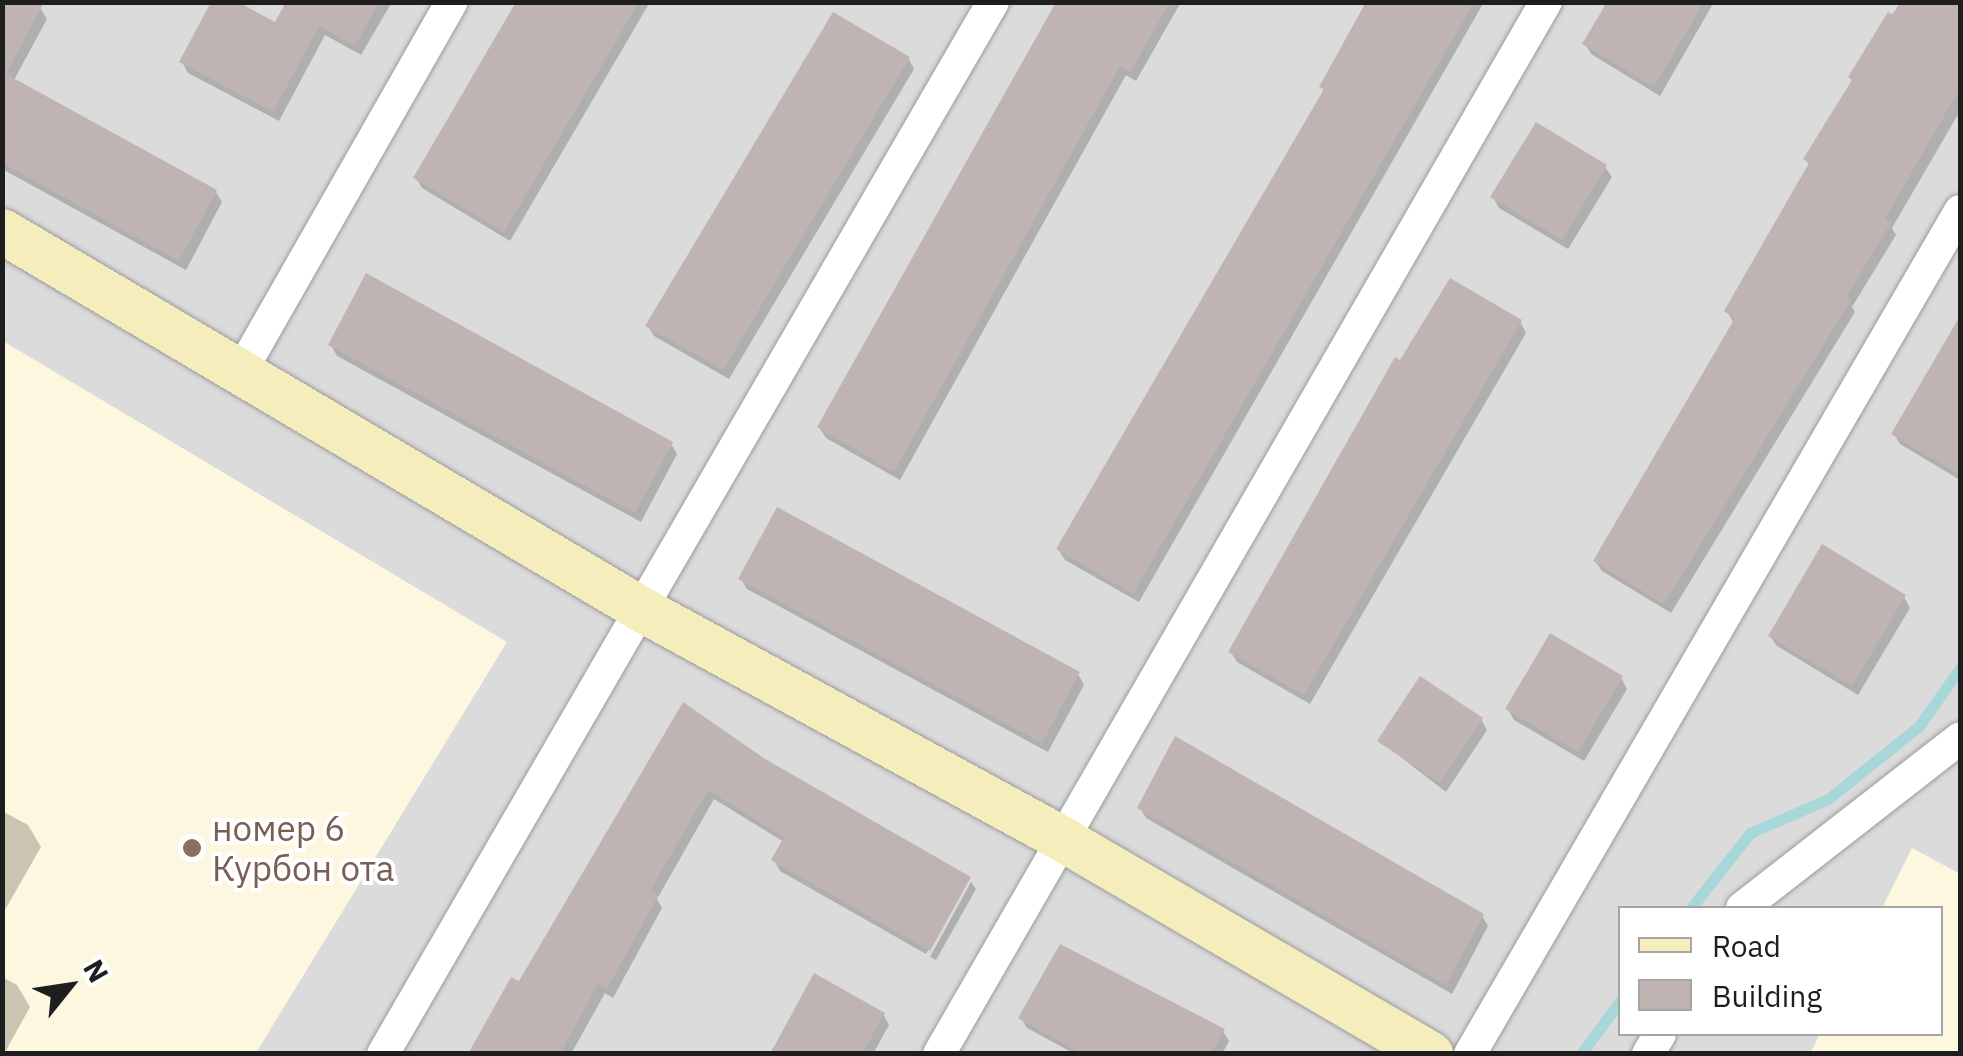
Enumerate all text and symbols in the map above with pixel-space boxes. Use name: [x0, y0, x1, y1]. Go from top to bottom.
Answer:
place label: номер 6 Курбон ота: [212, 807, 394, 889]
marker: номер 6 Курбон ота: [181, 837, 203, 859]
legend: [1618, 906, 1943, 1036]
text: Road: [1712, 926, 1781, 965]
north arrow: [20, 936, 120, 1036]
text: N: [75, 953, 118, 989]
text: Building: [1712, 976, 1822, 1015]

